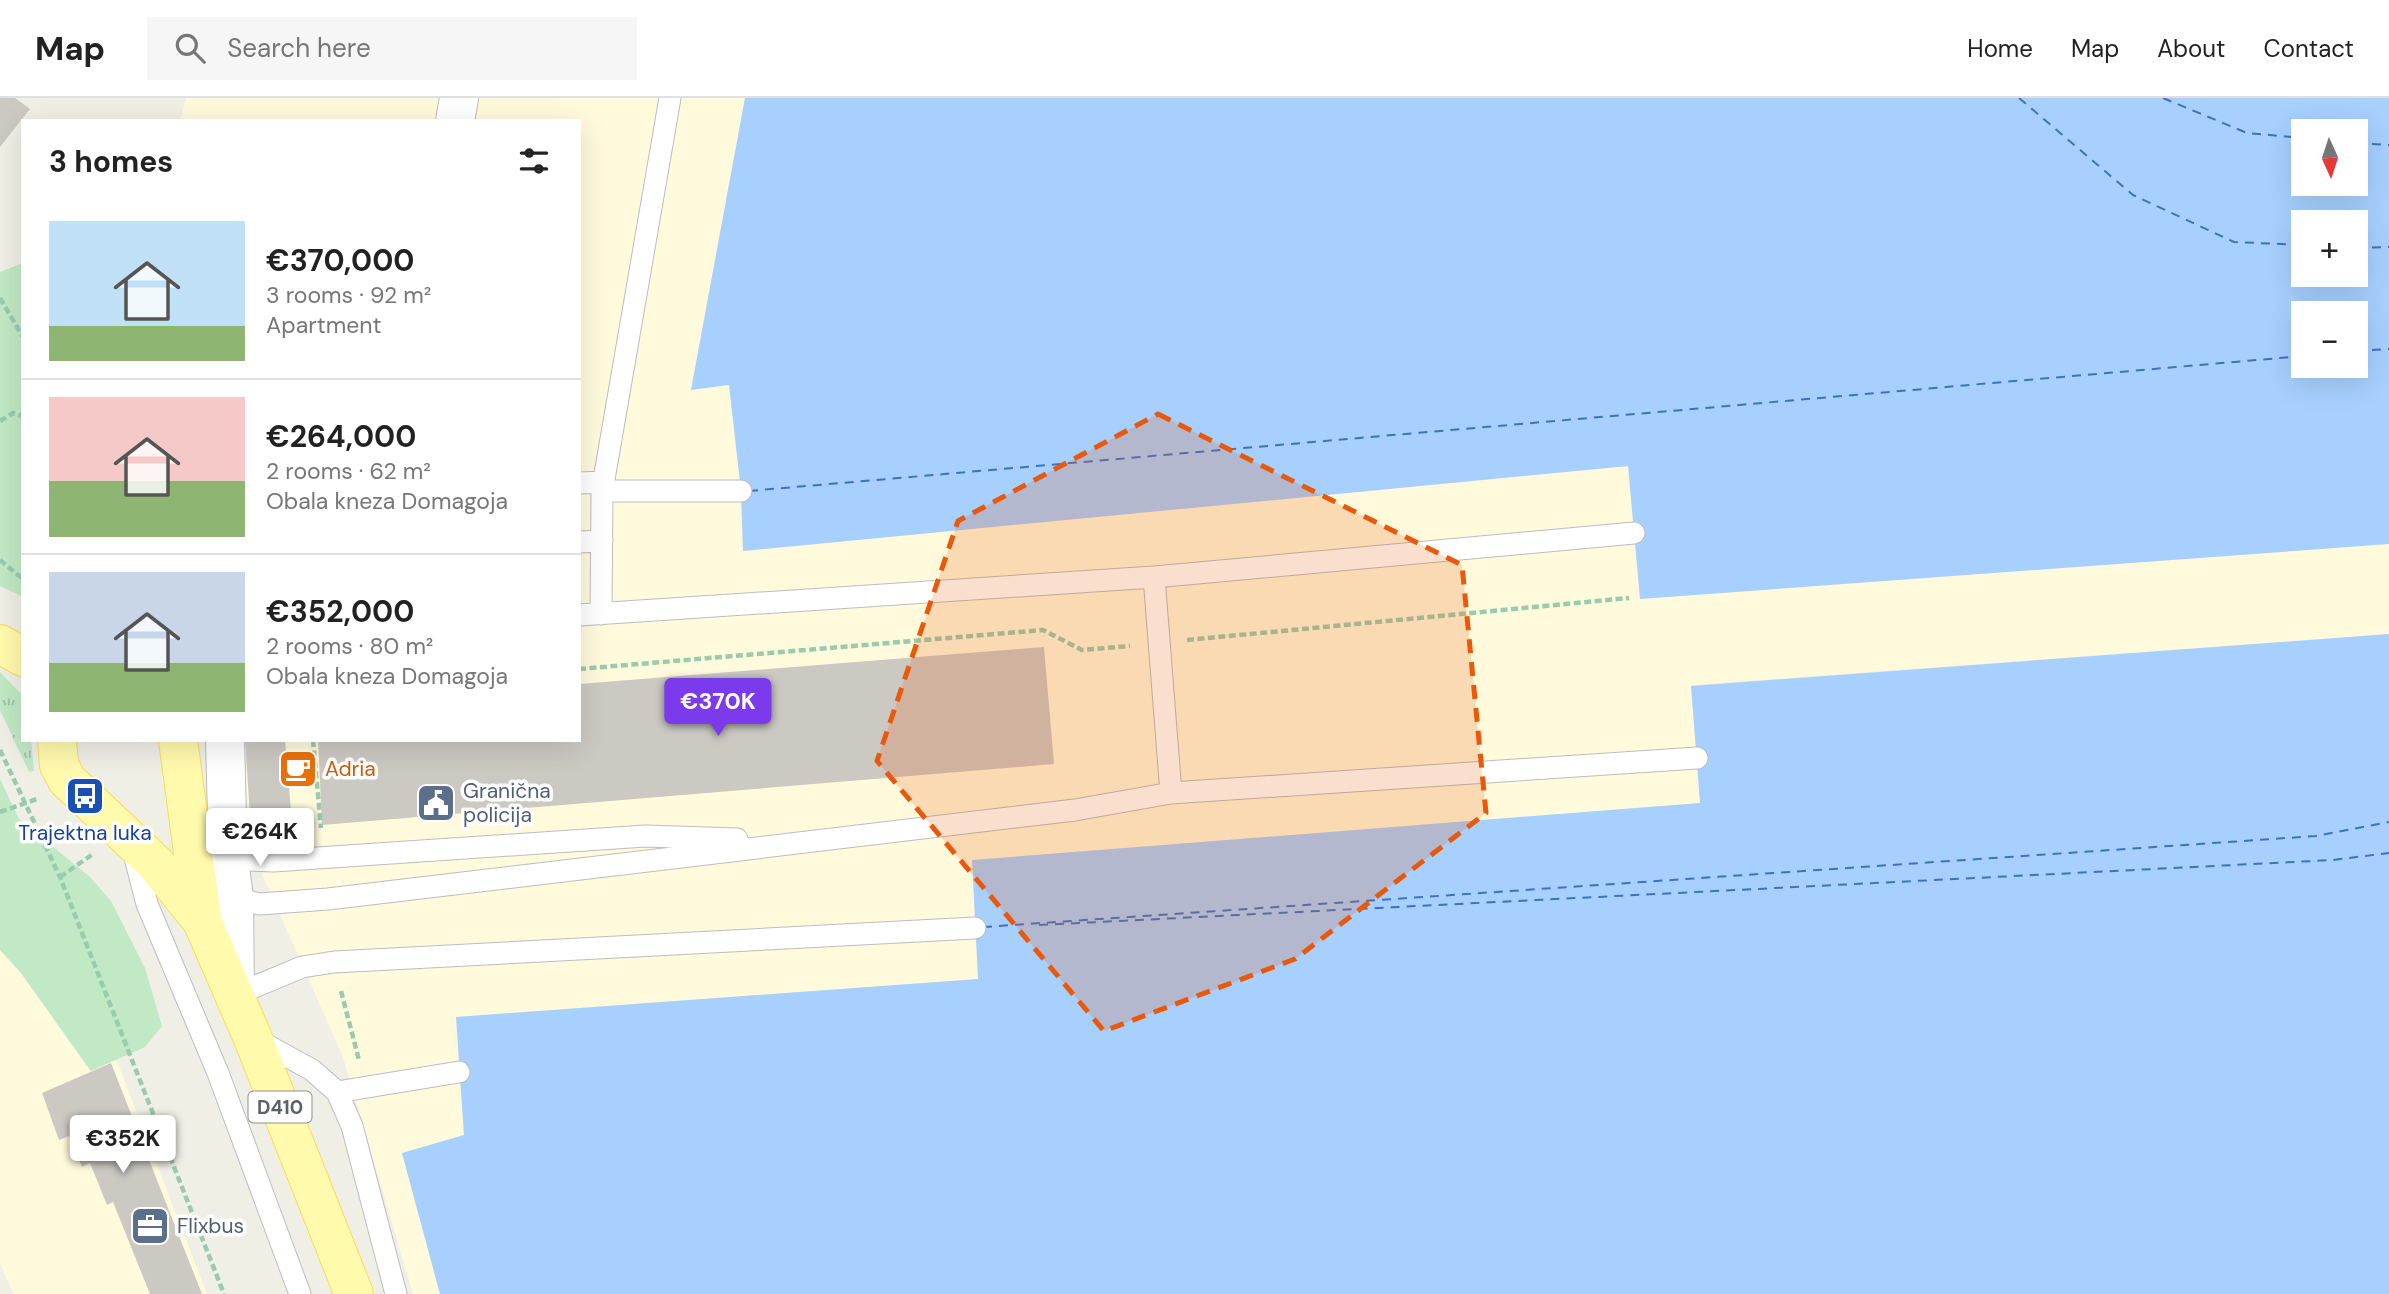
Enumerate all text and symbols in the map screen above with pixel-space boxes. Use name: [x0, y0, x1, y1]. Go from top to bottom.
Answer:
search box: [147, 17, 637, 80]
text: Map: [35, 27, 105, 70]
icon: search: [171, 29, 209, 67]
text: Search here: [227, 31, 371, 65]
text: Home: [1967, 33, 2033, 64]
text: Map: [2071, 33, 2119, 64]
text: About: [2157, 33, 2226, 64]
text: Contact: [2264, 33, 2354, 64]
north arrow: [2291, 119, 2368, 196]
map controls: [2291, 119, 2368, 378]
text: 3 homes: [49, 142, 173, 181]
icon: filters: [515, 142, 553, 180]
button: +: [2291, 210, 2368, 287]
text: €370,000: [266, 241, 414, 280]
icon: home: [105, 249, 189, 333]
text: 3 rooms · 92 m²: [266, 280, 431, 310]
button: −: [2291, 301, 2368, 378]
text: Apartment: [266, 310, 381, 340]
text: €264,000: [266, 417, 416, 456]
icon: home: [105, 425, 189, 509]
text: 2 rooms · 62 m²: [266, 456, 431, 486]
text: Obala kneza Domagoja: [266, 486, 508, 516]
text: €352,000: [266, 592, 414, 631]
icon: home: [105, 600, 189, 684]
text: 2 rooms · 80 m²: [266, 631, 433, 661]
text: Obala kneza Domagoja: [266, 661, 508, 691]
pin: €370K: [669, 678, 767, 738]
text: €370K: [680, 686, 756, 716]
cafe icon: Adria: [277, 748, 319, 790]
place label: Adria: [325, 755, 376, 783]
bus stop icon: Trajektna luka: [64, 775, 106, 817]
place label: Granična policija: [463, 777, 551, 829]
public building icon: Granična policija: [415, 782, 457, 824]
pin: €264K: [211, 808, 309, 868]
text: €264K: [222, 816, 298, 846]
place label: Trajektna luka: [18, 819, 152, 847]
road number: D410: [248, 1091, 312, 1122]
pin: €352K: [74, 1116, 172, 1175]
text: €352K: [86, 1123, 160, 1153]
office icon: Flixbus: [129, 1205, 171, 1247]
place label: Flixbus: [177, 1212, 244, 1240]

